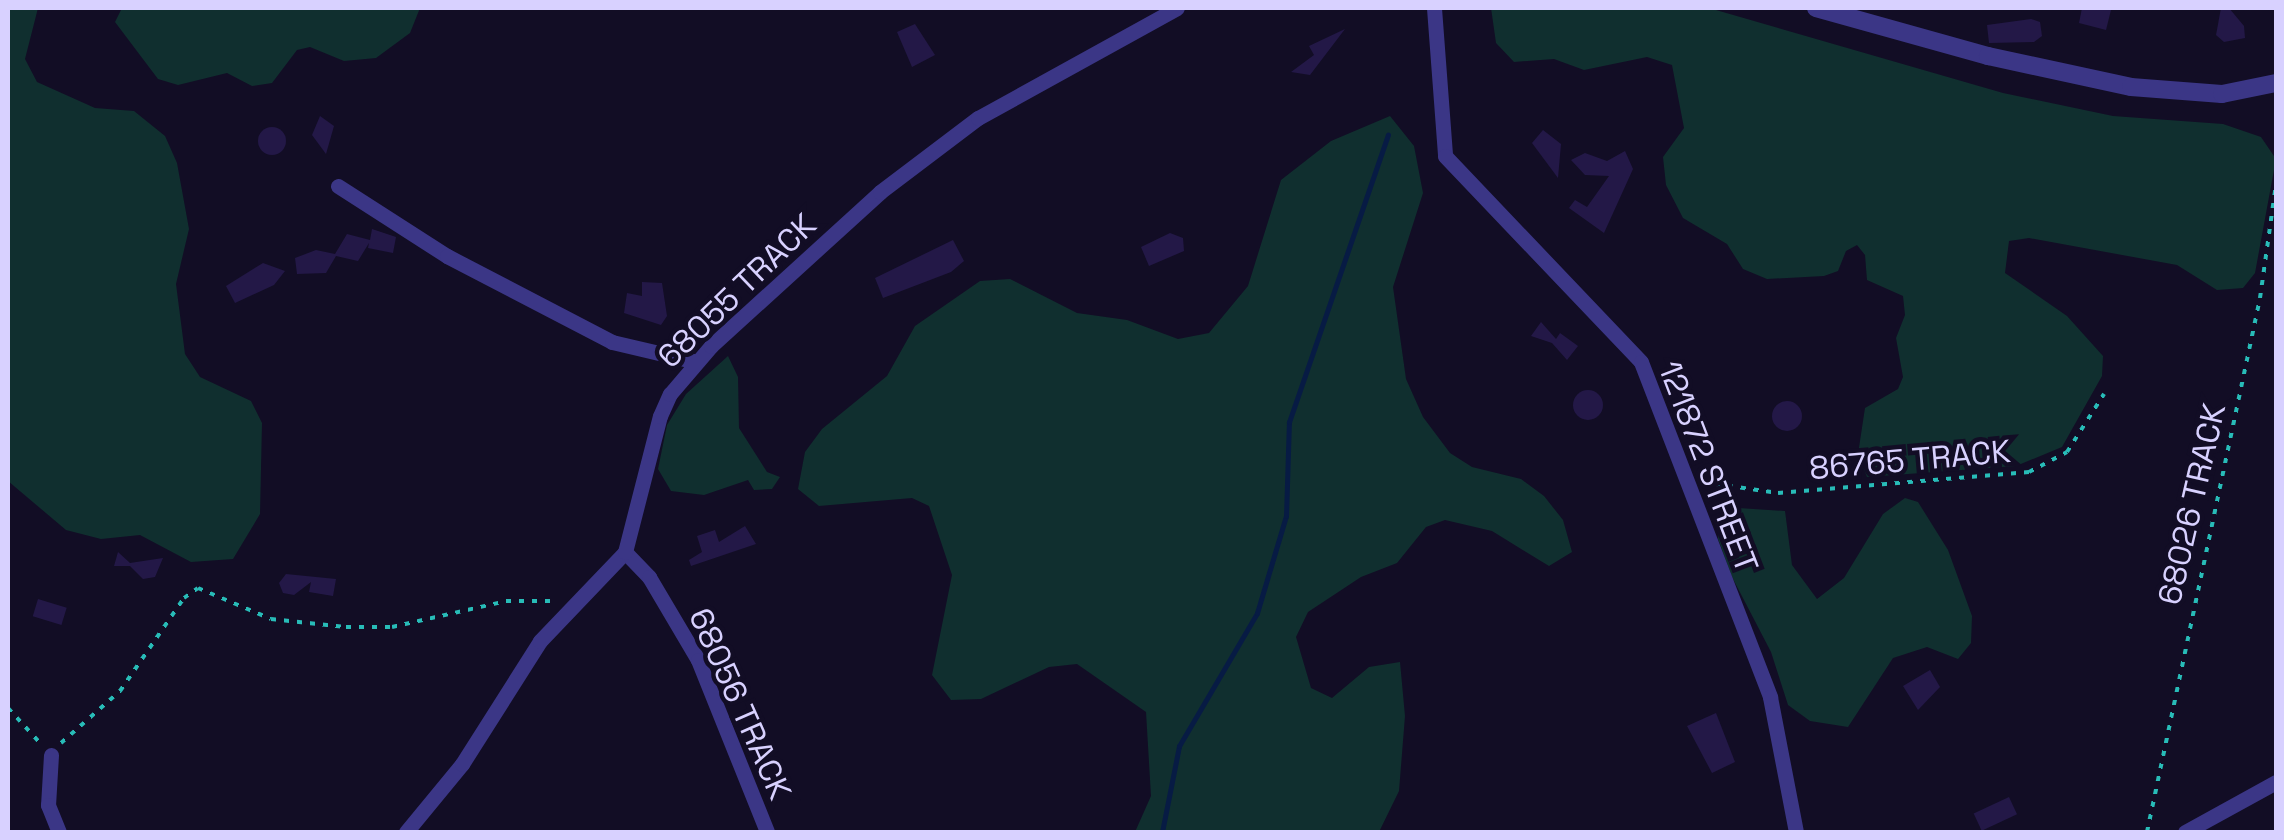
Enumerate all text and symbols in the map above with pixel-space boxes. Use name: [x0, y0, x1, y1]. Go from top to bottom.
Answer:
street label: 68055 TRACK: [650, 206, 824, 376]
street label: 121872 STREET: [1650, 356, 1766, 578]
street label: 68026 TRACK: [2150, 399, 2234, 609]
street label: 86765 TRACK: [1807, 432, 2013, 488]
street label: 68056 TRACK: [681, 602, 799, 806]

